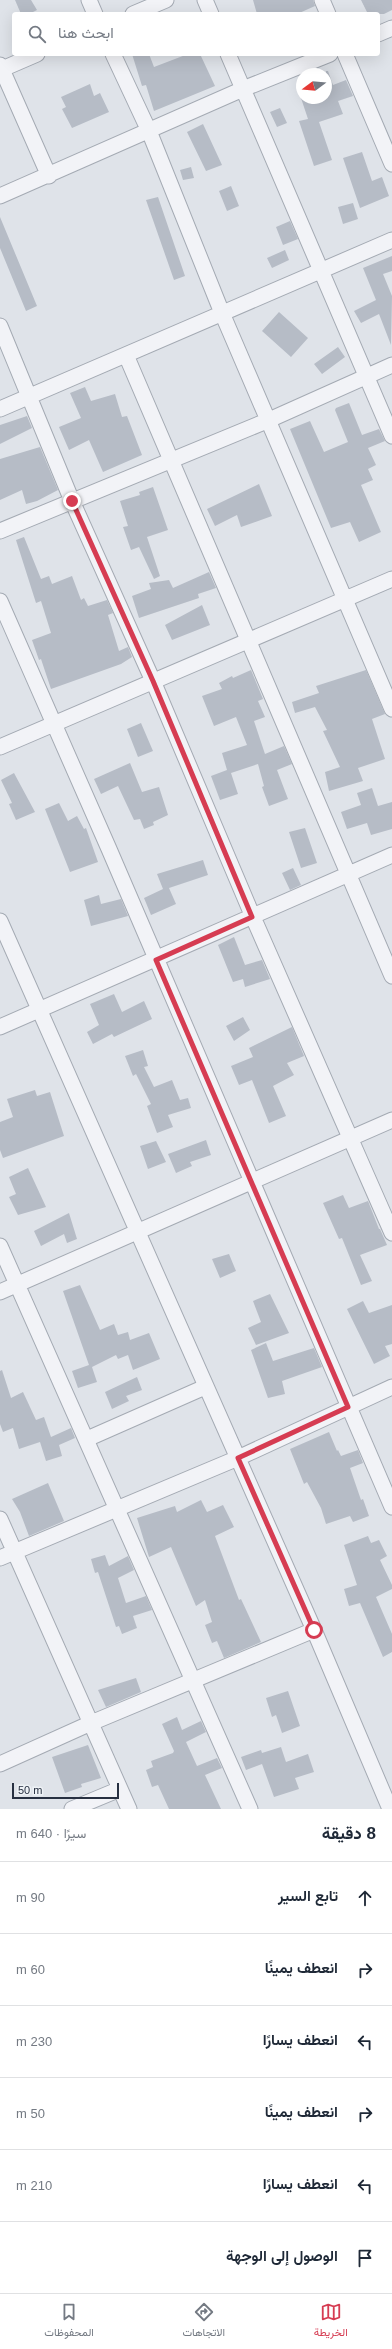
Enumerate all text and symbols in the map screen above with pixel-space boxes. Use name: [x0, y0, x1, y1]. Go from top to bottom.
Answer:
search box: [12, 12, 380, 56]
icon: search: [26, 23, 48, 45]
text: ابحث هنا: [58, 24, 114, 41]
north arrow: [296, 68, 332, 104]
route end: [63, 492, 81, 510]
route start: [305, 1621, 323, 1639]
scale bar: [12, 1781, 119, 1800]
text: 50 m: [18, 1784, 42, 1796]
text: 8 دقيقة: [322, 1824, 376, 1843]
text: سيرًا · 640 m: [16, 1826, 86, 1841]
text: تابع السير: [278, 1887, 338, 1904]
icon: ahead: [354, 1887, 376, 1909]
text: 90 m: [16, 1890, 45, 1905]
text: انعطف يمينًا: [265, 1959, 338, 1976]
icon: right: [354, 1959, 376, 1981]
text: 60 m: [16, 1962, 45, 1977]
text: انعطف يسارًا: [263, 2031, 338, 2048]
icon: left: [354, 2031, 376, 2053]
text: 230 m: [16, 2034, 52, 2049]
text: انعطف يمينًا: [265, 2103, 338, 2120]
icon: right: [354, 2103, 376, 2125]
text: 50 m: [16, 2106, 45, 2121]
text: انعطف يسارًا: [263, 2175, 338, 2192]
icon: left: [354, 2175, 376, 2197]
text: 210 m: [16, 2178, 52, 2193]
text: الوصول إلى الوجهة: [226, 2247, 338, 2264]
icon: arrive: [354, 2247, 376, 2269]
tab: المحفوظات: [44, 2301, 94, 2342]
tab: الاتجاهات: [182, 2301, 225, 2342]
tab: الخريطة: [314, 2301, 348, 2342]

